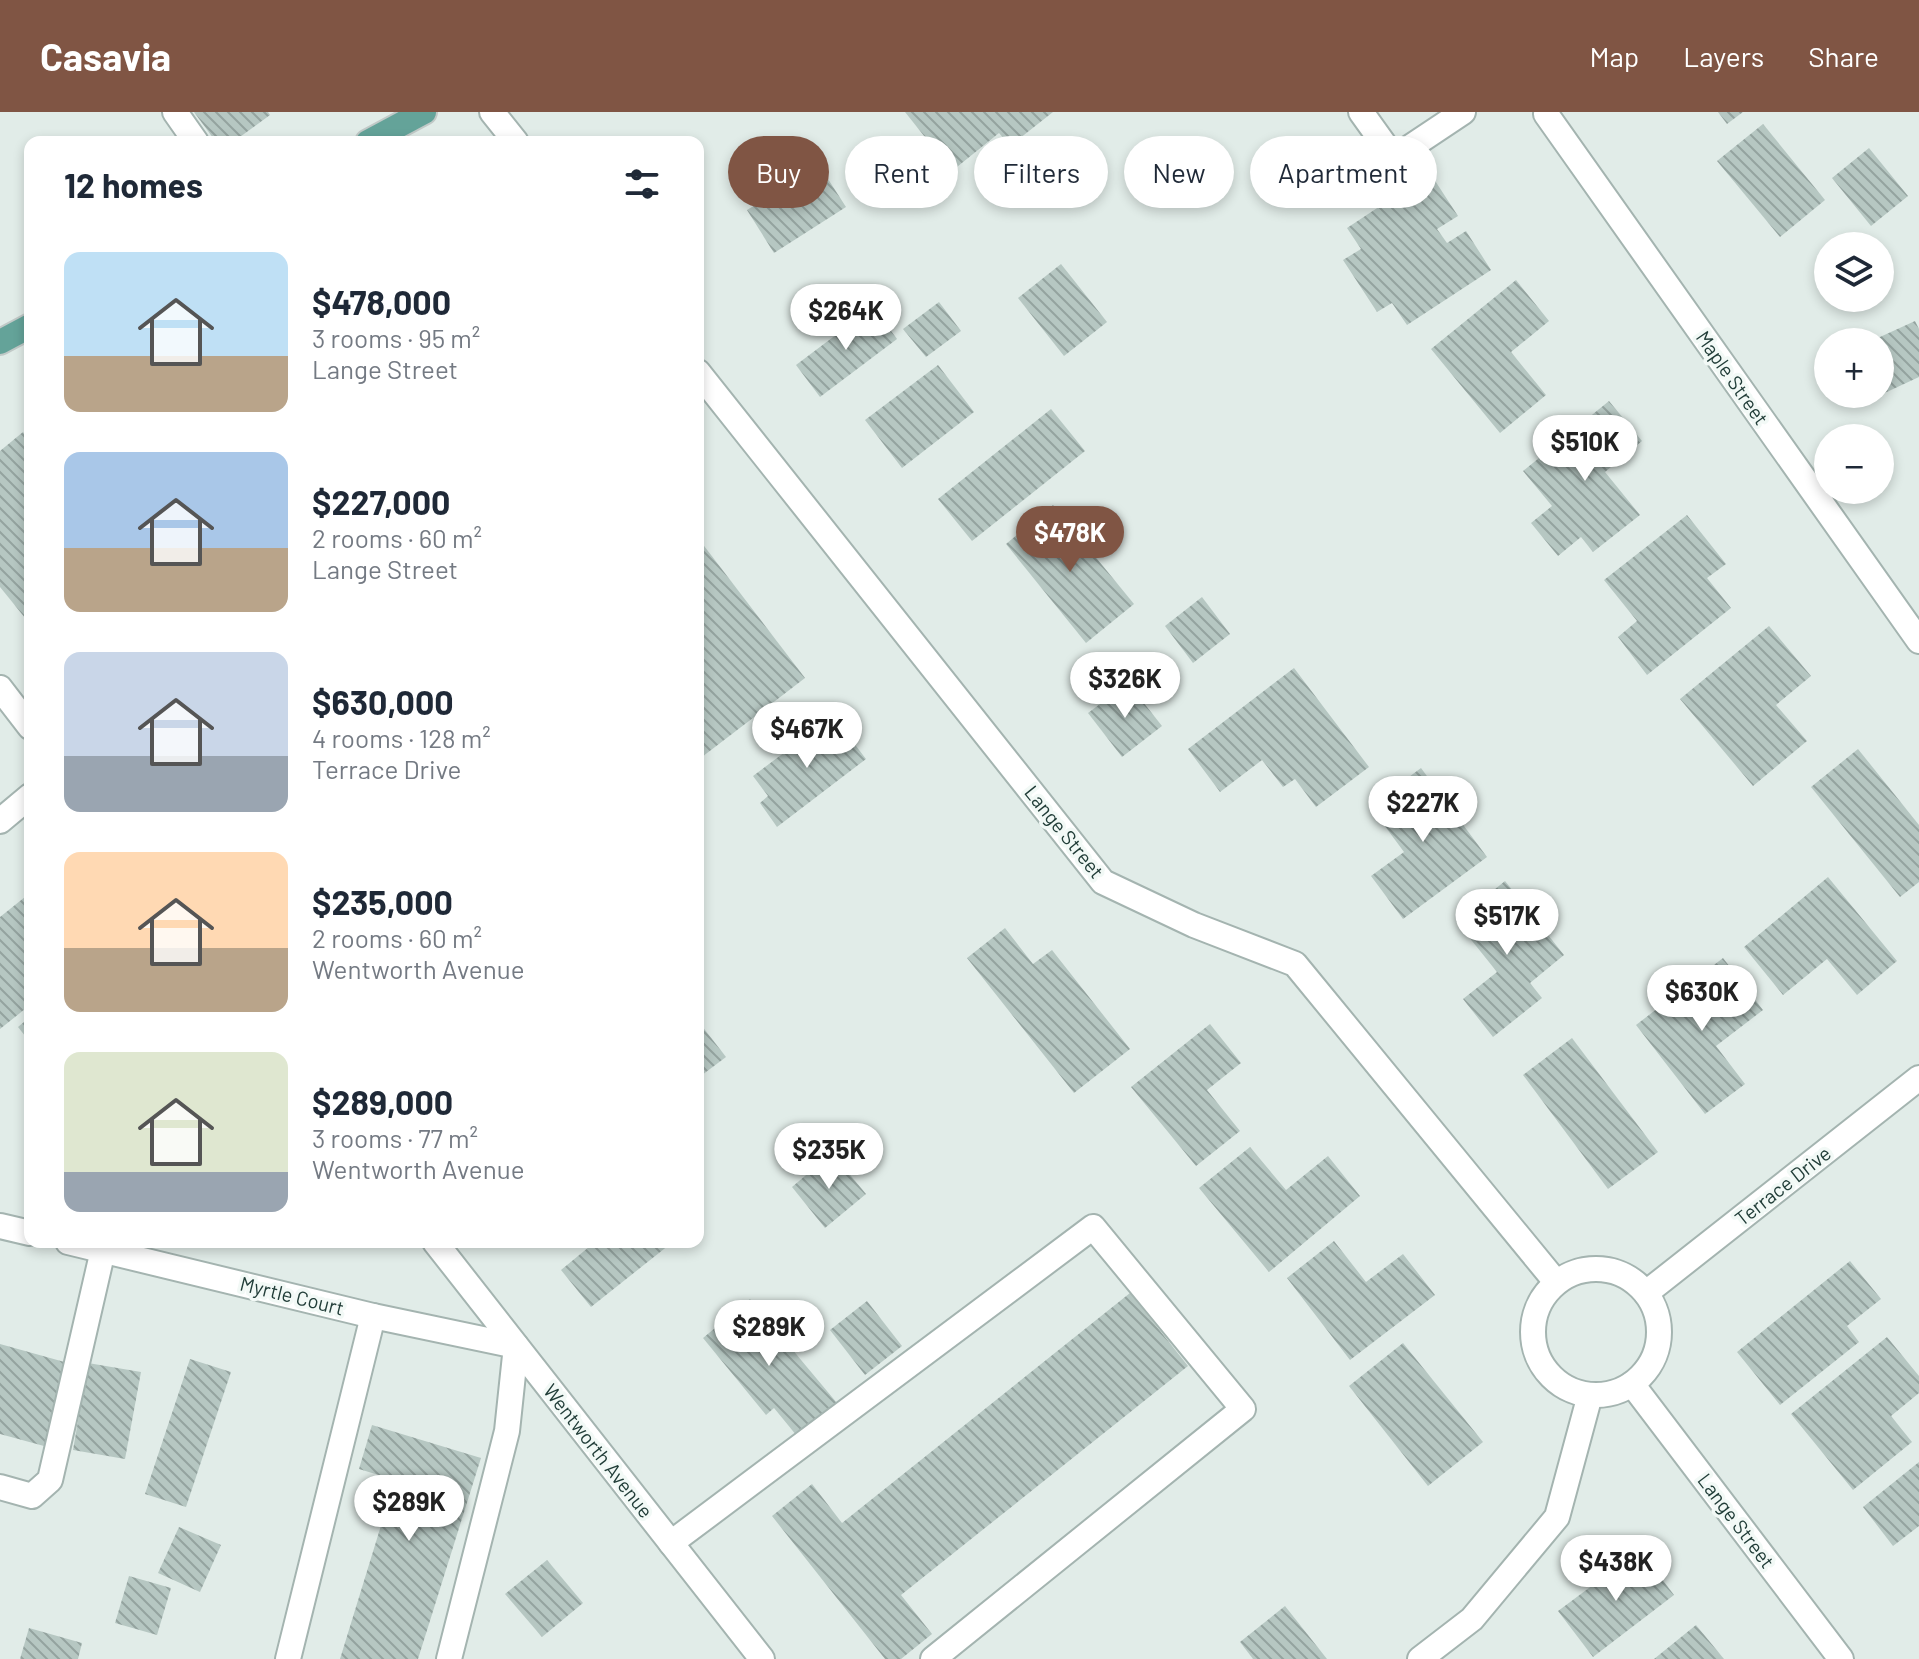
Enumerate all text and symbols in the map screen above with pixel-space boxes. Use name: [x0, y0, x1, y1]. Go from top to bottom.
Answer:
text: Casavia: [40, 33, 171, 79]
text: Map: [1589, 39, 1639, 73]
text: Layers: [1683, 39, 1764, 73]
text: Share: [1808, 39, 1879, 73]
chip: Buy: [728, 136, 829, 208]
chip: Rent: [845, 136, 958, 208]
chip: Filters: [974, 136, 1108, 208]
chip: New: [1124, 136, 1234, 208]
chip: Apartment: [1250, 136, 1437, 208]
icon: filters: [620, 162, 664, 206]
text: 12 homes: [64, 164, 203, 205]
map controls: [1814, 232, 1894, 504]
button: layers: [1814, 232, 1894, 312]
text: $478,000: [312, 281, 451, 322]
icon: home: [128, 284, 224, 380]
pin: $264K: [790, 284, 902, 352]
text: $264K: [808, 294, 884, 325]
text: 3 rooms · 95 m²: [312, 322, 480, 353]
street label: Maple Street: [1692, 326, 1774, 429]
button: +: [1814, 328, 1894, 408]
text: Lange Street: [312, 353, 458, 384]
pin: $510K: [1529, 415, 1641, 483]
button: −: [1814, 424, 1894, 504]
text: $510K: [1551, 425, 1619, 456]
text: $227,000: [312, 481, 450, 522]
icon: home: [128, 484, 224, 580]
pin: $478K: [1014, 506, 1126, 574]
text: $478K: [1034, 516, 1106, 547]
text: 2 rooms · 60 m²: [312, 522, 482, 553]
text: Lange Street: [312, 553, 458, 584]
pin: $326K: [1069, 652, 1181, 720]
text: $326K: [1088, 662, 1162, 693]
text: $630,000: [312, 681, 454, 722]
icon: home: [128, 684, 224, 780]
pin: $467K: [751, 702, 863, 770]
text: $467K: [770, 712, 844, 743]
text: 4 rooms · 128 m²: [312, 722, 491, 753]
text: Terrace Drive: [312, 753, 461, 784]
pin: $227K: [1367, 776, 1479, 844]
street label: Lange Street: [1020, 780, 1109, 883]
text: $227K: [1386, 786, 1460, 817]
text: $235,000: [312, 881, 453, 922]
icon: home: [128, 884, 224, 980]
pin: $517K: [1451, 889, 1563, 957]
text: $517K: [1474, 899, 1540, 930]
text: 2 rooms · 60 m²: [312, 922, 482, 953]
text: Wentworth Avenue: [312, 953, 525, 984]
pin: $630K: [1646, 965, 1758, 1033]
text: $630K: [1665, 975, 1739, 1006]
text: $289,000: [312, 1081, 453, 1122]
icon: home: [128, 1084, 224, 1180]
text: 3 rooms · 77 m²: [312, 1122, 478, 1153]
pin: $235K: [773, 1123, 885, 1191]
text: $235K: [792, 1133, 866, 1164]
street label: Terrace Drive: [1730, 1140, 1835, 1230]
text: Wentworth Avenue: [312, 1153, 525, 1184]
street label: Myrtle Court: [238, 1271, 347, 1320]
pin: $289K: [713, 1300, 825, 1368]
text: $289K: [732, 1310, 806, 1341]
street label: Wentworth Avenue: [539, 1379, 659, 1522]
street label: Lange Street: [1693, 1468, 1780, 1572]
pin: $289K: [353, 1475, 465, 1543]
text: $289K: [372, 1485, 446, 1516]
pin: $438K: [1560, 1535, 1672, 1603]
text: $438K: [1579, 1545, 1653, 1576]

